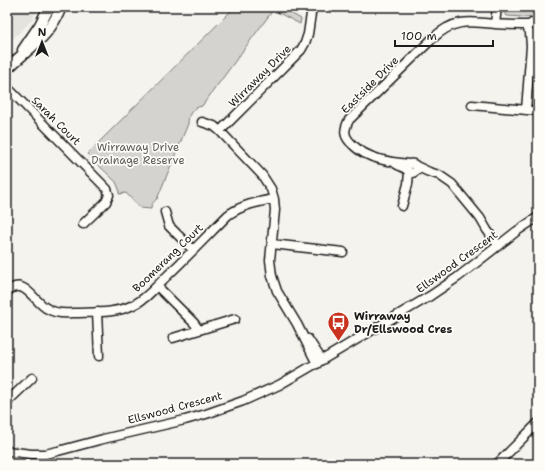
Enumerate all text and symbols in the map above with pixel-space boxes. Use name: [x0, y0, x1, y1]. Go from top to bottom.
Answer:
north arrow: [22, 22, 62, 62]
scale bar: [395, 22, 493, 48]
text: N: [38, 25, 47, 40]
text: 100 m: [401, 28, 437, 44]
street label: Wirraway Drive: [226, 42, 294, 110]
street label: Eastside Drive: [338, 53, 402, 117]
street label: Sarah Court: [28, 93, 84, 149]
park label: Wirraway Drive Drainage Reserve: [91, 140, 185, 168]
street label: Boomerang Court: [129, 220, 207, 296]
street label: Ellswood Crescent: [413, 227, 501, 297]
bus stop icon: Wirraway Dr/Ellswood Cres: [326, 309, 352, 342]
place label: Wirraway Dr/Ellswood Cres: [354, 309, 453, 337]
street label: Ellswood Crescent: [126, 388, 224, 428]

